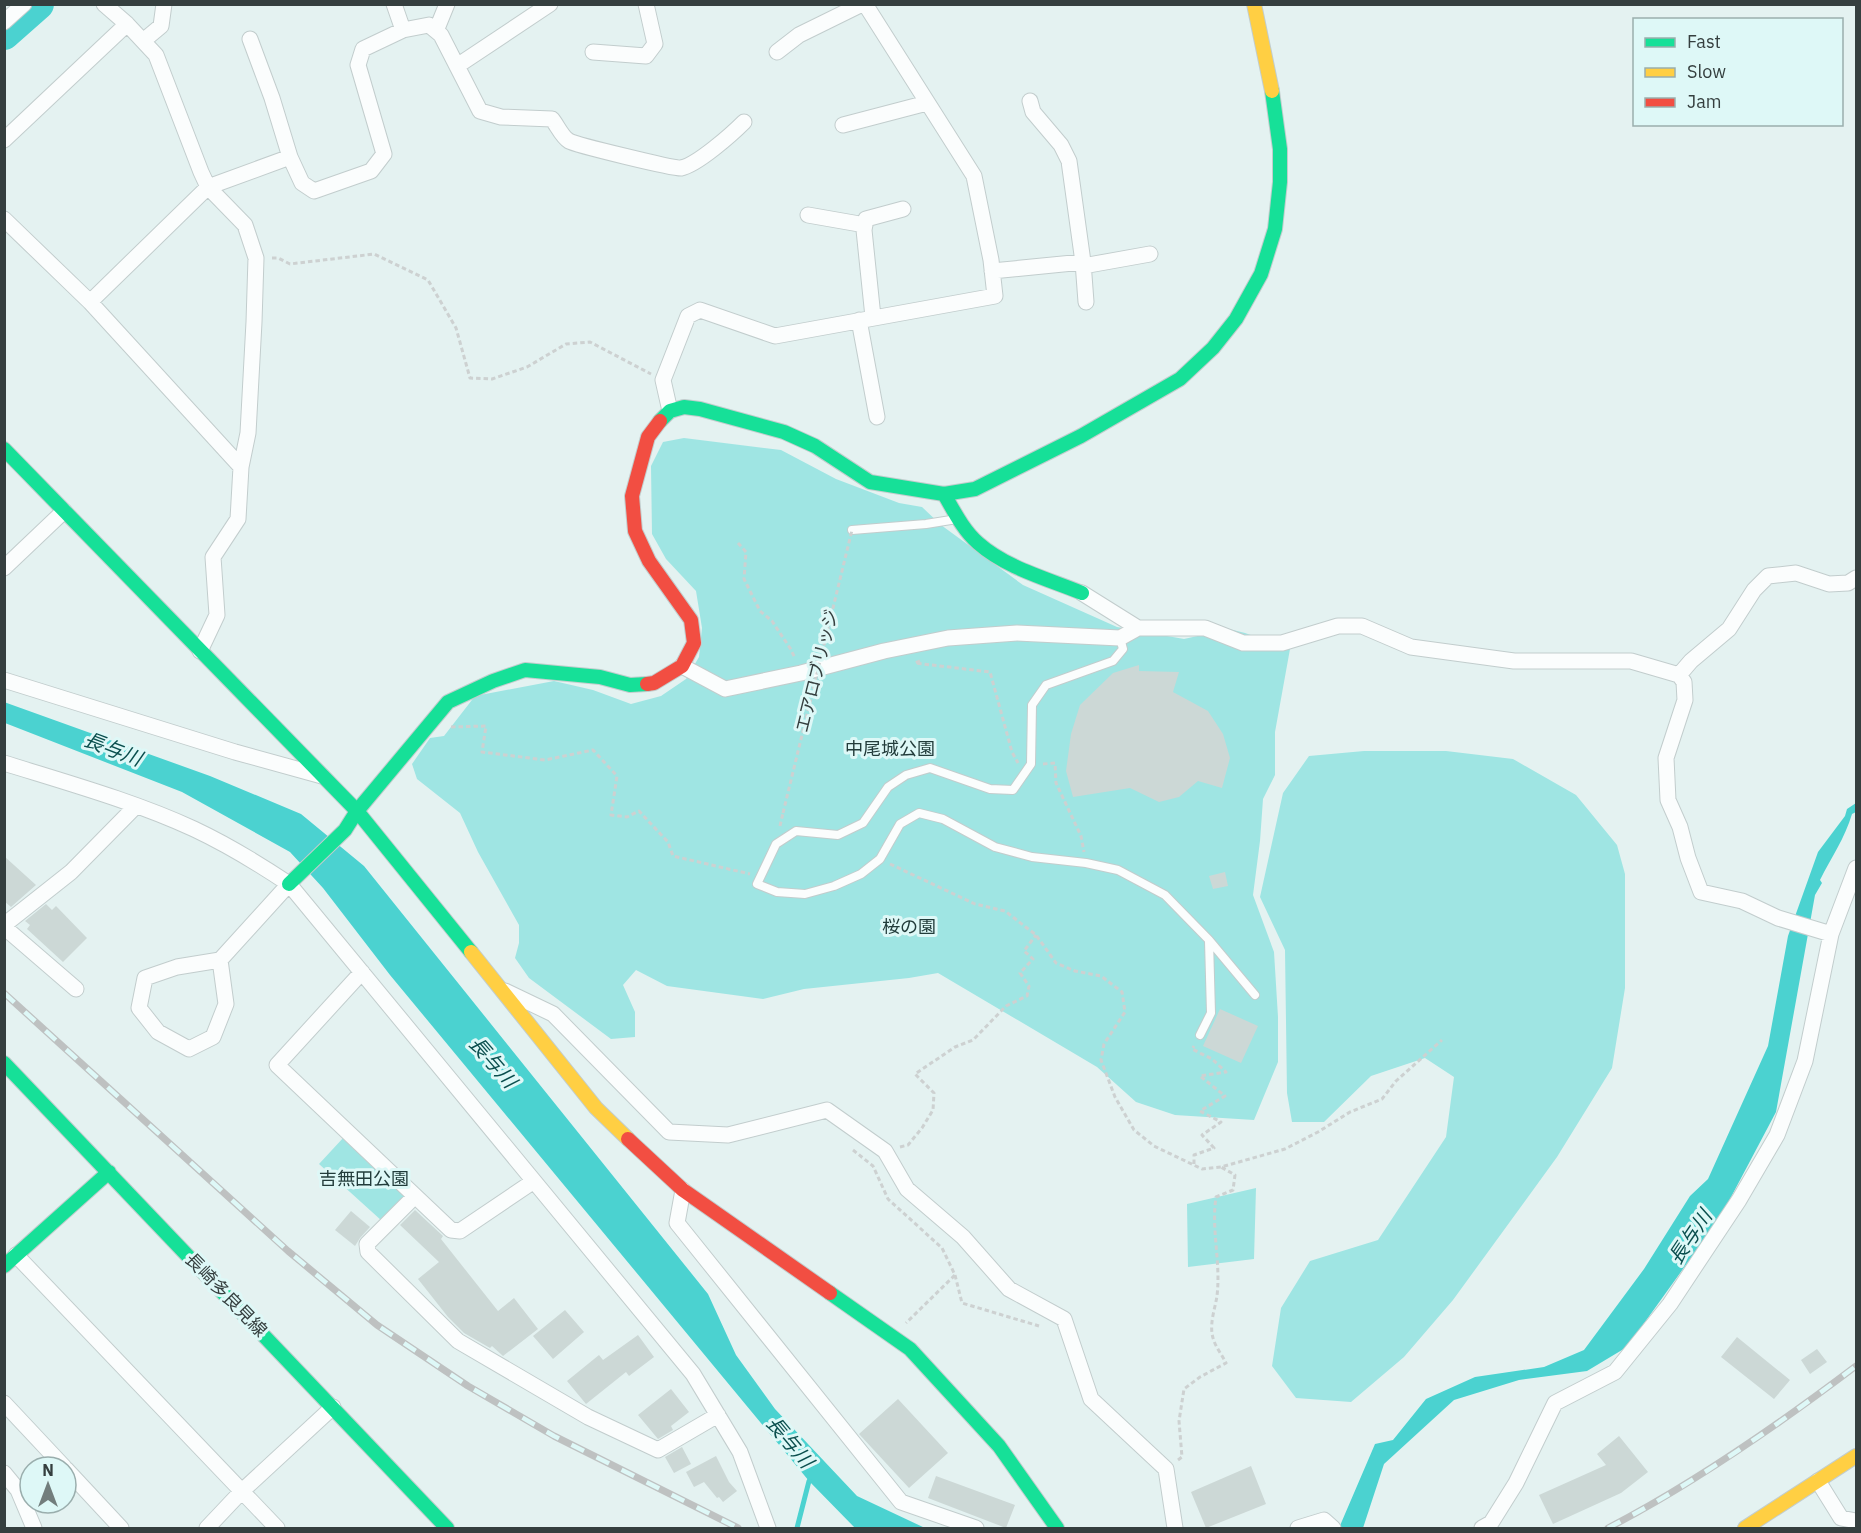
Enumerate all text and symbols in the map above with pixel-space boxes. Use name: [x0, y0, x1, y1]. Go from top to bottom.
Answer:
legend: [1633, 18, 1843, 126]
text: Fast: [1687, 30, 1721, 53]
text: Slow: [1687, 60, 1726, 83]
text: Jam: [1687, 90, 1722, 113]
street label: エアロブリッジ: [790, 607, 843, 735]
water label: 長与川: [80, 725, 148, 773]
park label: 中尾城公園: [845, 737, 935, 760]
park label: 桜の園: [882, 915, 936, 938]
water label: 長与川: [464, 1030, 525, 1095]
park label: 吉無田公園: [319, 1167, 409, 1190]
water label: 長与川: [1662, 1203, 1719, 1269]
street label: 長崎多良見線: [181, 1248, 272, 1341]
water label: 長与川: [761, 1410, 821, 1475]
north arrow: [18, 1455, 78, 1515]
text: N: [42, 1460, 54, 1480]

